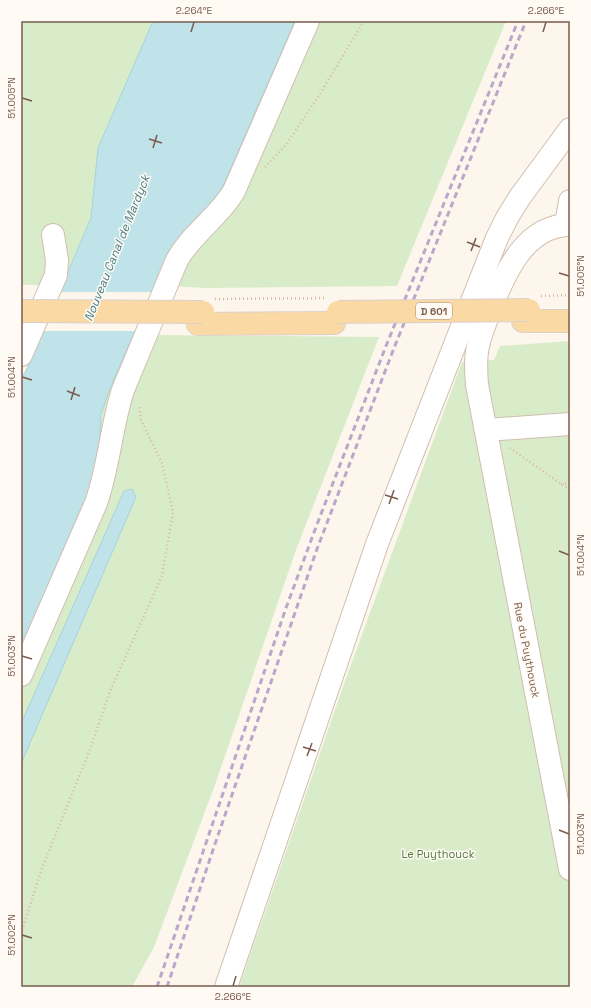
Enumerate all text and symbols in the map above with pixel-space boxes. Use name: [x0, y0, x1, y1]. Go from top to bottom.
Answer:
text: 2.264°E: [176, 4, 213, 17]
text: 2.266°E: [528, 4, 564, 17]
text: 51.005°N: [5, 77, 18, 119]
water label: Nouveau Canal de Mardyck: [80, 171, 154, 323]
text: 51.005°N: [574, 255, 587, 297]
road number: D 601: [416, 303, 452, 319]
text: 51.004°N: [5, 356, 18, 398]
text: 51.004°N: [574, 534, 587, 576]
street label: Rue du Puythouck: [511, 601, 543, 699]
text: 51.003°N: [5, 635, 18, 677]
text: 51.003°N: [574, 813, 587, 855]
park label: Le Puythouck: [401, 847, 475, 861]
text: 51.002°N: [5, 914, 18, 956]
text: 2.266°E: [215, 990, 251, 1003]

